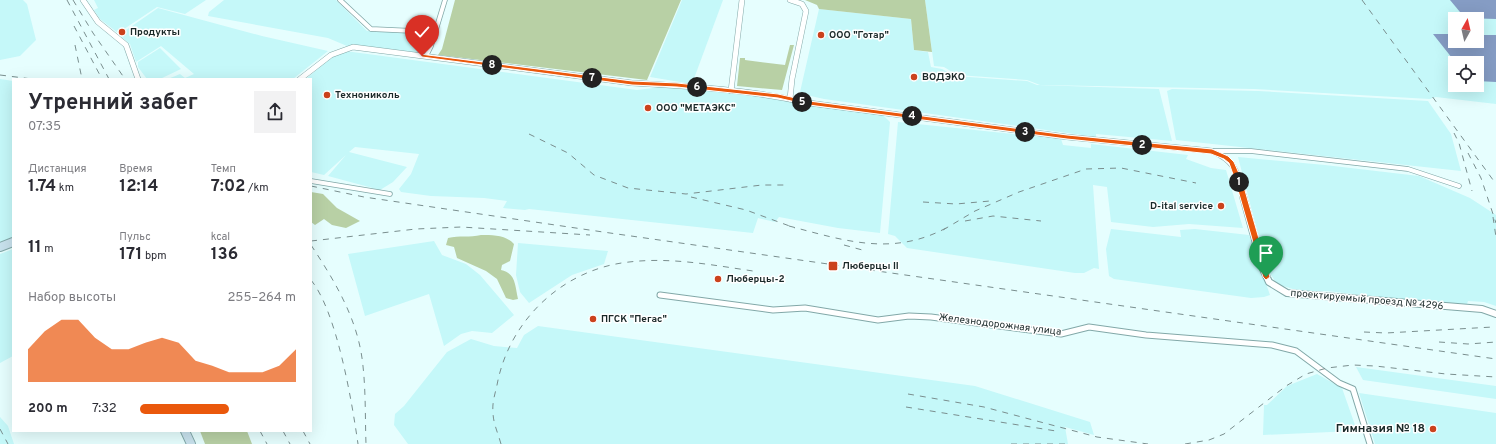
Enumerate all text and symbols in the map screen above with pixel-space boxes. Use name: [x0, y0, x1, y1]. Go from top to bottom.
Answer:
north arrow: [1448, 12, 1484, 48]
map controls: [1448, 12, 1484, 92]
pin: [405, 15, 439, 56]
icon: check: [411, 21, 433, 43]
place label: Продукты: [130, 26, 180, 39]
marker: Продукты: [117, 27, 127, 37]
place label: ООО "Готар": [829, 29, 889, 42]
marker: ООО "Готар": [816, 30, 826, 40]
pin: 8: [482, 55, 502, 75]
button: locate: [1448, 56, 1484, 92]
text: 8: [489, 58, 495, 72]
pin: 7: [582, 68, 602, 88]
text: 7: [589, 71, 595, 85]
place label: ВОДЭКО: [922, 71, 965, 84]
marker: ВОДЭКО: [909, 72, 919, 82]
pin: 6: [687, 77, 707, 97]
text: 6: [694, 80, 700, 94]
place label: Технониколь: [335, 89, 400, 102]
text: Утренний забег: [28, 90, 198, 117]
marker: Технониколь: [322, 90, 332, 100]
button: share: [254, 91, 296, 133]
pin: 5: [792, 92, 812, 112]
text: 5: [799, 95, 805, 109]
place label: ООО "МЕТАЭКС": [656, 102, 735, 115]
marker: ООО "МЕТАЭКС": [643, 103, 653, 113]
pin: 4: [902, 106, 922, 126]
text: 4: [908, 109, 916, 123]
text: 07:35: [28, 119, 61, 135]
pin: 3: [1015, 122, 1035, 142]
text: 3: [1022, 125, 1028, 139]
pin: 2: [1132, 135, 1152, 155]
text: 2: [1139, 138, 1145, 152]
text: Дистанция: [28, 162, 87, 176]
text: Время: [119, 162, 152, 176]
text: Темп: [211, 162, 236, 176]
pin: 1: [1229, 172, 1249, 192]
text: 1: [1237, 175, 1241, 189]
text: 1.74: [28, 176, 56, 198]
text: 12:14: [119, 176, 158, 198]
text: 7:02: [211, 176, 246, 198]
text: km: [56, 181, 74, 195]
text: /km: [246, 181, 269, 195]
place label: D-ital service: [1150, 200, 1213, 213]
marker: D-ital service: [1216, 201, 1226, 211]
text: Пульс: [119, 230, 151, 244]
text: kcal: [211, 230, 230, 244]
pin: [1249, 236, 1283, 277]
text: 11: [28, 237, 42, 259]
text: m: [42, 242, 54, 256]
icon: arrive: [1255, 242, 1277, 264]
text: 171: [119, 244, 142, 266]
text: 136: [211, 244, 238, 266]
text: bpm: [142, 249, 167, 263]
marker: Люберцы II: [827, 260, 839, 272]
place label: Люберцы II: [842, 260, 899, 273]
place label: Люберцы-2: [726, 273, 785, 286]
marker: Люберцы-2: [713, 274, 723, 284]
street label: проектируемый проезд № 4296: [1290, 287, 1444, 313]
text: Набор высоты: [28, 290, 116, 306]
text: 255–264 m: [227, 290, 296, 306]
street label: Железнодорожная улица: [938, 311, 1062, 339]
place label: ПГСК "Пегас": [601, 313, 667, 326]
marker: ПГСК "Пегас": [588, 314, 598, 324]
text: 200 m: [28, 401, 68, 417]
text: 7:32: [92, 401, 117, 417]
place label: Гимназия № 18: [1336, 421, 1425, 437]
marker: Гимназия № 18: [1428, 424, 1438, 434]

